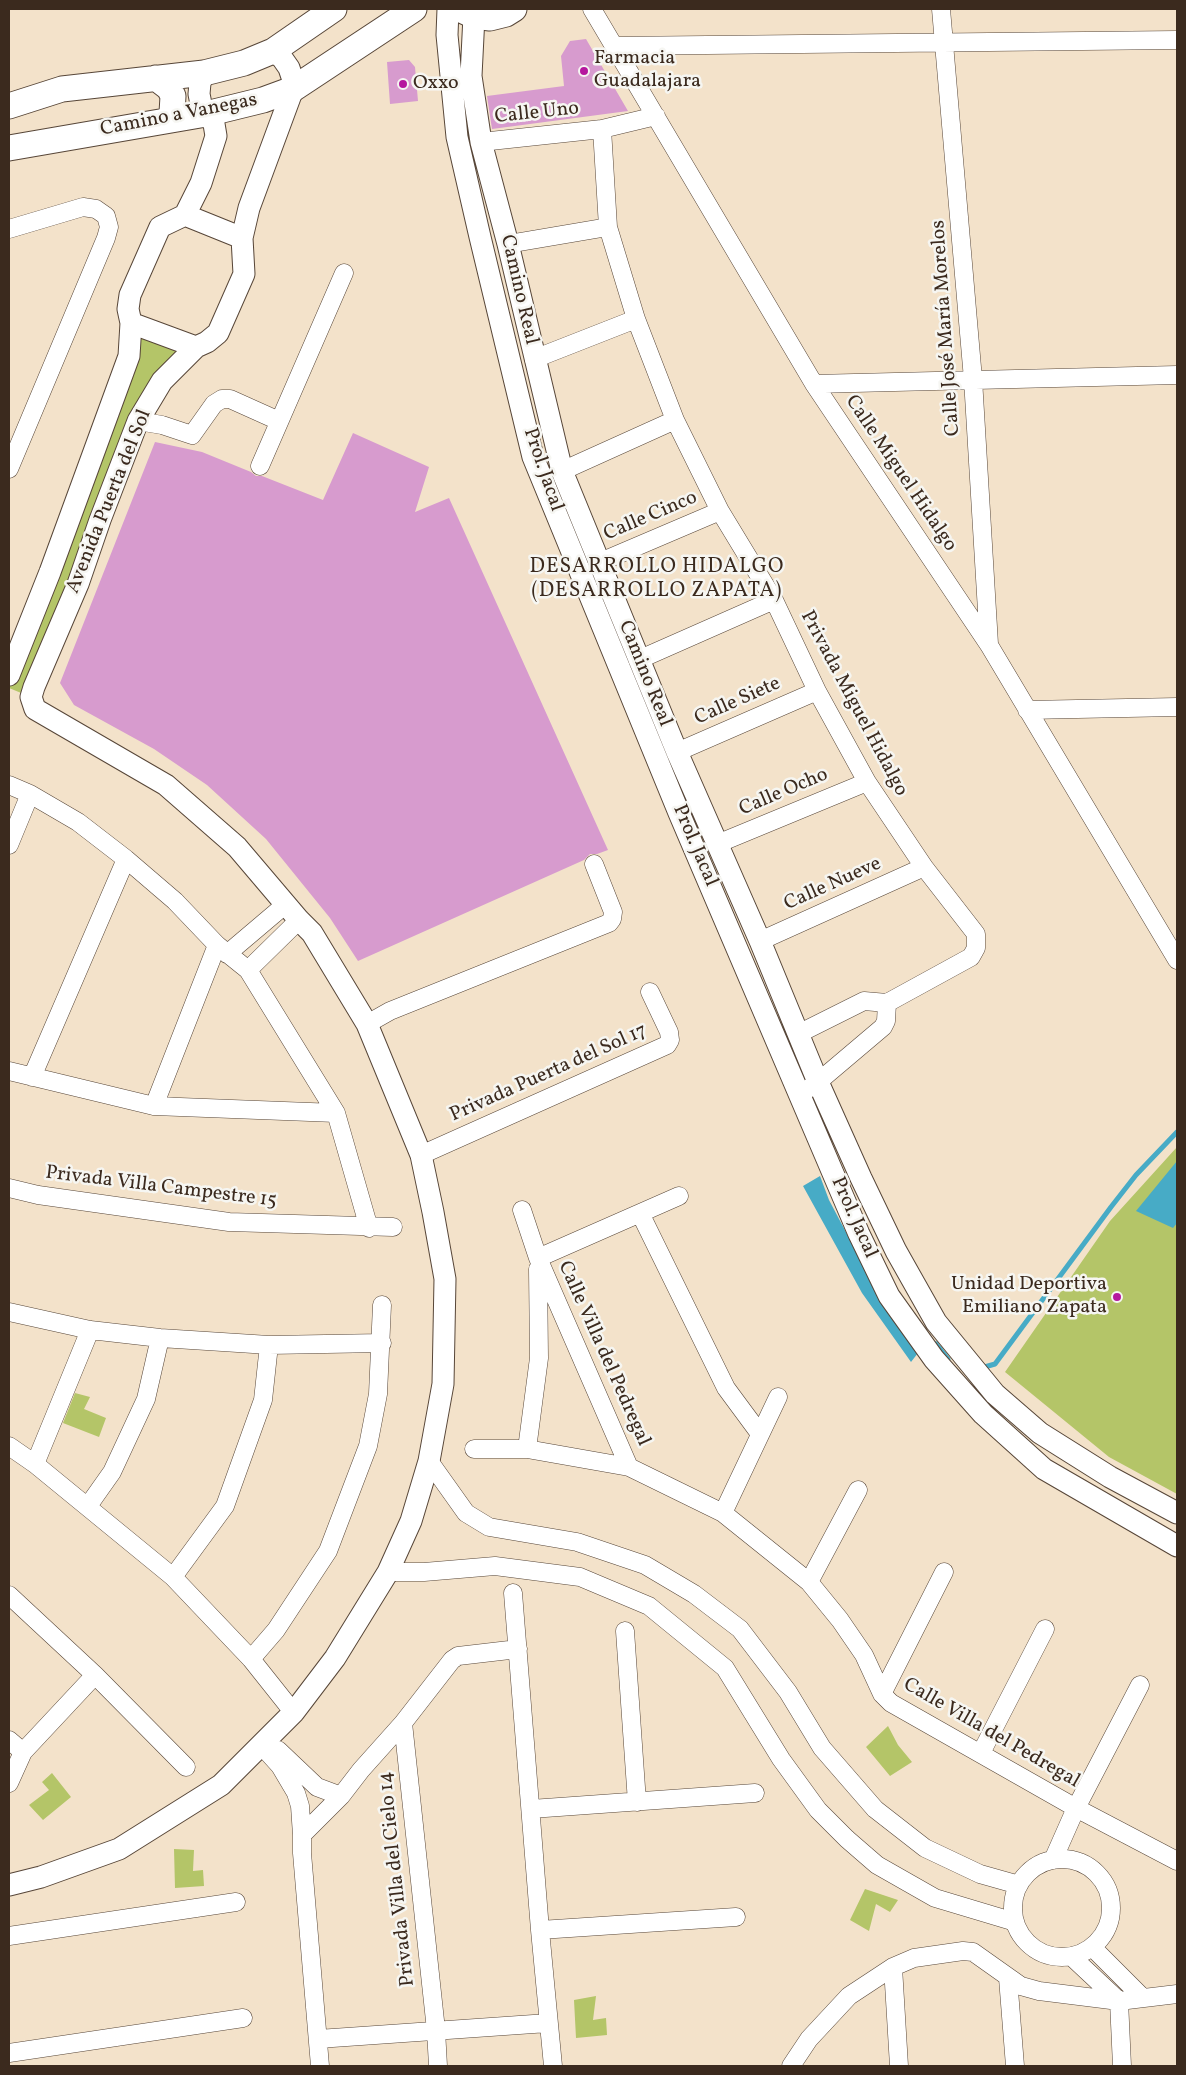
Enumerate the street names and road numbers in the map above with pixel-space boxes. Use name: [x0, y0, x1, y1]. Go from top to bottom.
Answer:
street label: Camino a Vanegas: [99, 89, 259, 143]
street label: Calle Uno: [494, 98, 580, 130]
street label: Calle José María Morelos: [927, 219, 967, 437]
street label: Camino Real: [494, 233, 542, 347]
street label: Calle Miguel Hidalgo: [839, 391, 961, 557]
street label: Avenida Puerta del Sol: [62, 407, 158, 597]
street label: Prol. Jacal: [517, 425, 567, 515]
street label: Calle Cinco: [601, 487, 701, 547]
street label: Privada Miguel Hidalgo: [794, 607, 912, 801]
street label: Camino Real: [612, 618, 676, 730]
street label: Calle Siete: [691, 672, 785, 732]
street label: Calle Ocho: [736, 764, 832, 822]
street label: Prol. Jacal: [666, 801, 722, 891]
street label: Calle Nueve: [781, 853, 885, 917]
street label: Privada Puerta del Sol 17: [447, 1020, 651, 1128]
street label: Privada Villa Campestre 15: [44, 1162, 278, 1214]
street label: Prol. Jacal: [824, 1174, 882, 1262]
street label: Calle Villa del Pedregal: [551, 1258, 655, 1450]
street label: Calle Villa del Pedregal: [898, 1674, 1084, 1794]
street label: Privada Villa del Cielo 14: [375, 1770, 421, 1988]

